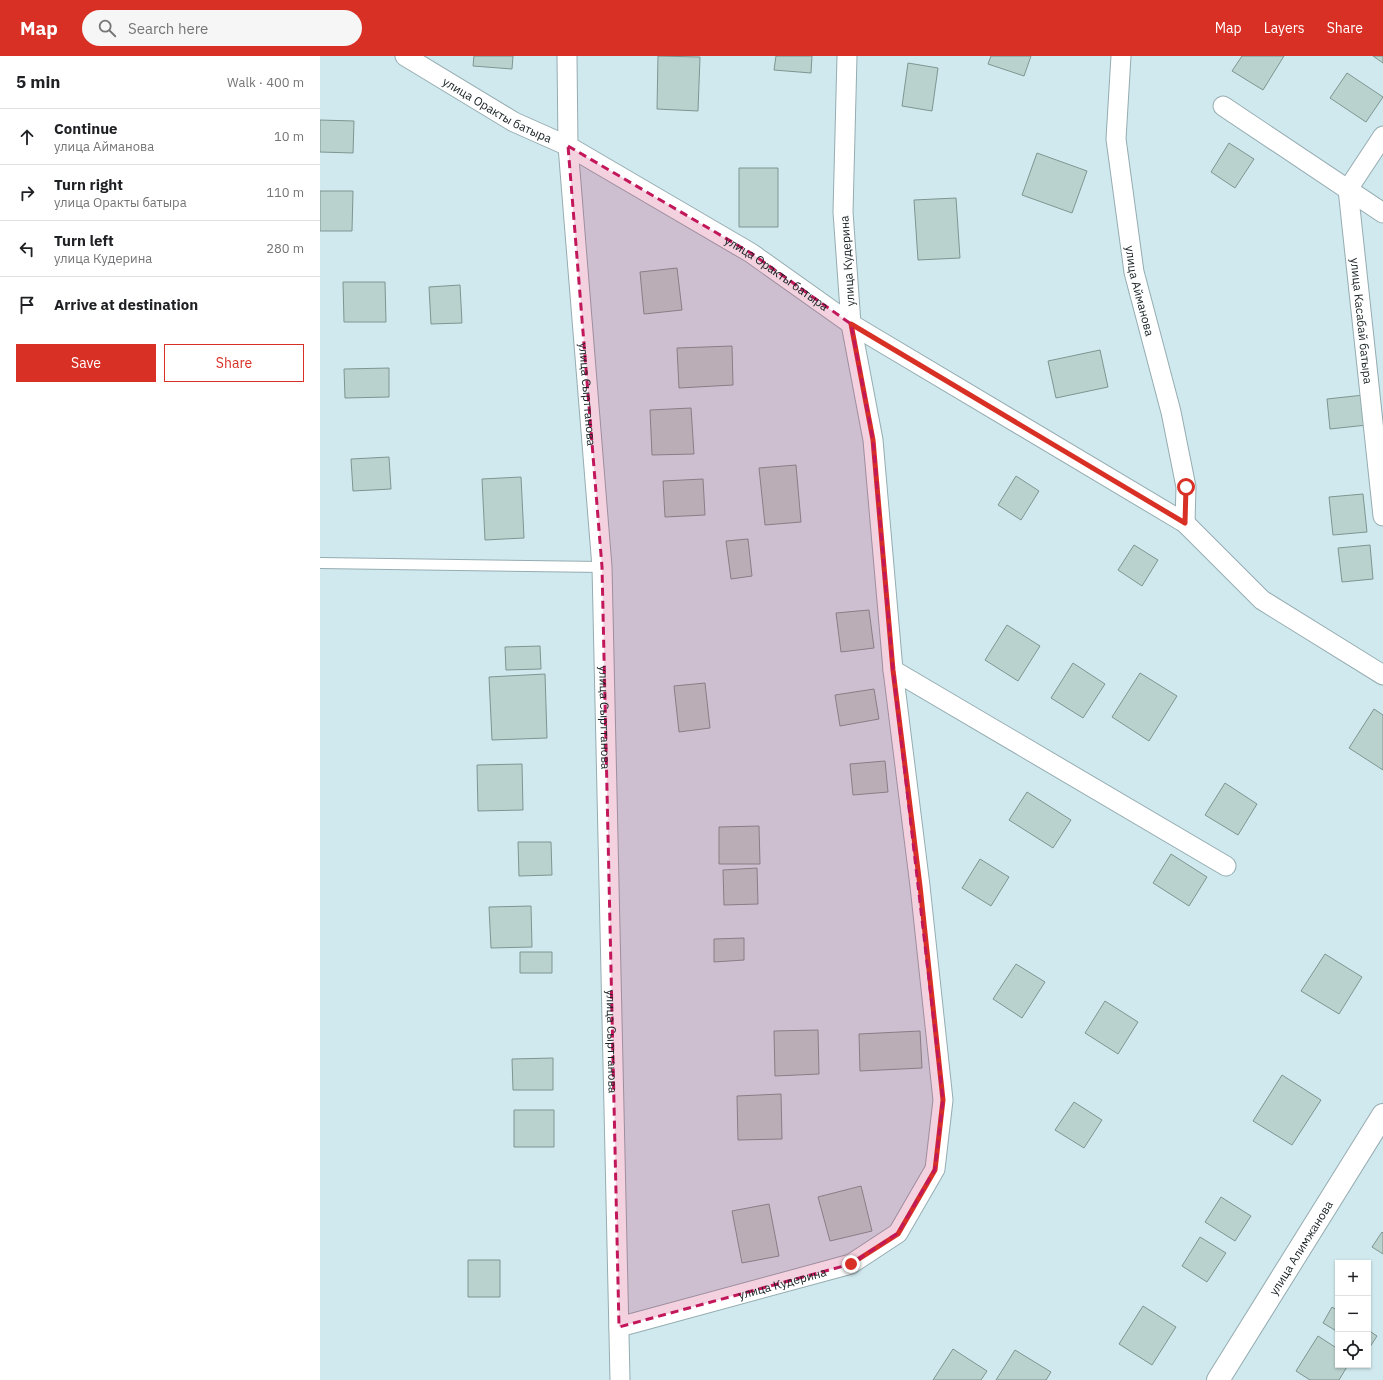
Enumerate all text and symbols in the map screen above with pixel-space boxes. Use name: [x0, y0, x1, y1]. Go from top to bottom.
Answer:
search box: [82, 10, 362, 46]
text: Map: [20, 16, 58, 40]
icon: search: [96, 17, 118, 39]
text: Search here: [128, 19, 208, 38]
text: Map: [1215, 19, 1242, 37]
text: Layers: [1264, 19, 1305, 37]
text: Share: [1327, 19, 1363, 37]
text: 5 min: [16, 71, 60, 93]
street label: улица Оракты батыра: [440, 73, 555, 146]
text: Walk · 400 m: [227, 74, 304, 91]
text: Continue: [54, 119, 118, 138]
icon: ahead: [16, 126, 38, 148]
text: 10 m: [274, 128, 304, 145]
text: улица Айманова: [54, 138, 154, 155]
text: Turn right: [54, 175, 123, 194]
icon: right: [16, 182, 38, 204]
text: 110 m: [266, 184, 304, 201]
text: улица Оракты батыра: [54, 194, 187, 211]
street label: улица Кудерина: [836, 215, 858, 307]
text: Turn left: [54, 231, 114, 250]
street label: улица Оракты батыра: [722, 232, 832, 314]
icon: left: [16, 238, 38, 260]
text: 280 m: [266, 240, 304, 257]
street label: улица Айманова: [1123, 245, 1158, 338]
text: улица Кудерина: [54, 250, 152, 267]
street label: улица Касабай батыра: [1348, 257, 1376, 385]
icon: arrive: [16, 294, 38, 316]
text: Arrive at destination: [54, 295, 198, 314]
street label: улица Сырттанова: [576, 342, 600, 447]
button: Save: [16, 344, 156, 382]
button: Share: [164, 344, 304, 382]
route start: [1177, 478, 1195, 496]
street label: улица Сырттанова: [597, 666, 614, 770]
street label: улица Сырттанова: [604, 990, 621, 1094]
street label: улица Алимжанова: [1265, 1197, 1336, 1298]
route end: [842, 1255, 860, 1273]
map controls: [1335, 1260, 1371, 1368]
button: +: [1335, 1260, 1371, 1296]
street label: улица Кудерина: [736, 1263, 828, 1302]
button: −: [1335, 1296, 1371, 1332]
button: locate: [1335, 1332, 1371, 1368]

